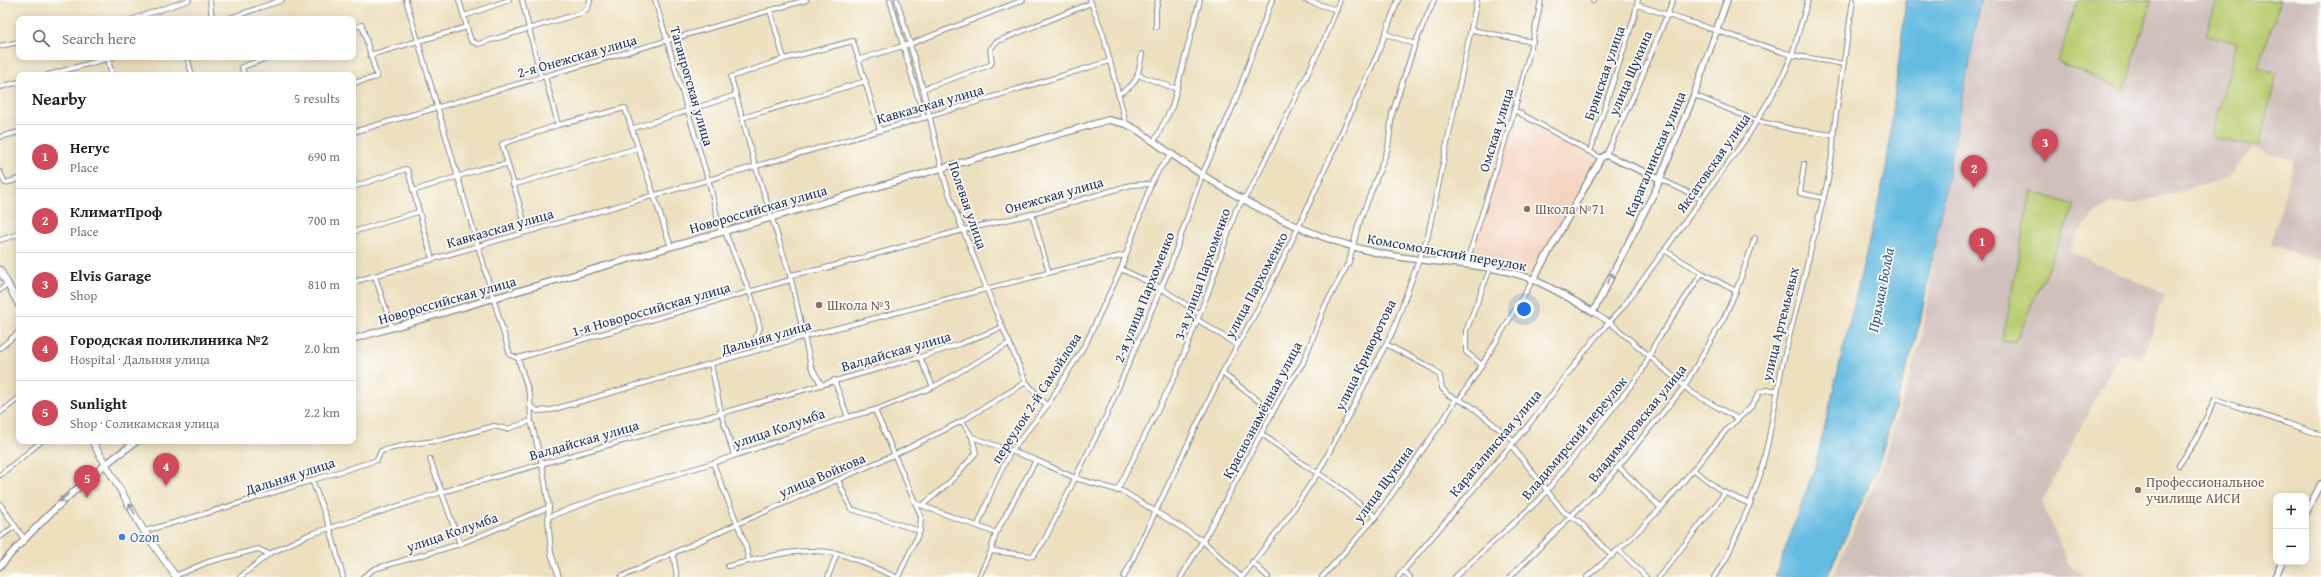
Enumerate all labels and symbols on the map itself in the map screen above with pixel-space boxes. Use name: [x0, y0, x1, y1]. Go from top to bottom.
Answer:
street label: Брянская улица: [1578, 23, 1630, 123]
street label: Таганрогская улица: [665, 24, 719, 149]
street label: улица Щукина: [1603, 27, 1657, 119]
street label: 2-я Онежская улица: [515, 29, 639, 83]
street label: Кавказская улица: [874, 79, 986, 129]
street label: Омская улица: [1474, 85, 1518, 174]
street label: Карагалинская улица: [1620, 88, 1691, 220]
street label: Яксатовская улица: [1671, 109, 1755, 218]
pin: 3: [2032, 129, 2058, 162]
pin: 2: [1961, 155, 1987, 188]
street label: Полевая улица: [944, 158, 993, 252]
street label: Онежская улица: [1002, 171, 1106, 219]
street label: Новороссийская улица: [687, 180, 829, 238]
place label: Школа №71: [1535, 199, 1605, 219]
street label: Кавказская улица: [444, 203, 556, 253]
marker: Школа №71: [1522, 204, 1532, 214]
street label: 3-я улица Пархоменко: [1169, 205, 1235, 343]
street label: улица Пархоменко: [1219, 228, 1292, 342]
street label: Комсомольский переулок: [1366, 228, 1529, 276]
pin: 1: [1969, 228, 1995, 261]
street label: 2-я улица Пархоменко: [1109, 229, 1179, 365]
water label: Прямая Болда: [1862, 246, 1899, 334]
street label: улица Артемьевых: [1756, 264, 1804, 384]
street label: Новороссийская улица: [376, 271, 518, 329]
one-way arrow: [1607, 272, 1615, 284]
street label: 1-я Новороссийская улица: [569, 277, 733, 341]
place label: Школа №3: [827, 295, 891, 315]
street label: улица Криворотова: [1329, 296, 1401, 415]
your location: [1514, 299, 1534, 319]
marker: Школа №3: [814, 300, 824, 310]
street label: Дальняя улица: [718, 314, 814, 360]
street label: Валдайская улица: [839, 326, 953, 376]
street label: переулок 2-й Самойлова: [986, 329, 1086, 467]
street label: Краснознамённая улица: [1217, 338, 1307, 482]
street label: Владимировская улица: [1583, 360, 1691, 486]
street label: Владимирский переулок: [1516, 372, 1632, 504]
street label: Карагалинская улица: [1444, 385, 1546, 501]
street label: улица Колумба: [730, 403, 828, 453]
street label: Валдайская улица: [527, 415, 641, 465]
street label: улица Щукина: [1348, 441, 1418, 527]
street label: улица Войкова: [775, 448, 869, 503]
street label: Дальняя улица: [242, 452, 338, 500]
pin: 4: [153, 453, 179, 486]
pin: 5: [74, 465, 100, 498]
place label: Профессиональное училище АИСИ: [2145, 472, 2265, 508]
marker: Профессиональное училище АИСИ: [2133, 485, 2143, 495]
one-way arrow: [59, 494, 69, 503]
one-way arrow: [127, 503, 135, 515]
street label: улица Колумба: [403, 507, 501, 557]
place label: Ozon: [130, 527, 160, 547]
marker: Ozon: [117, 532, 127, 542]

